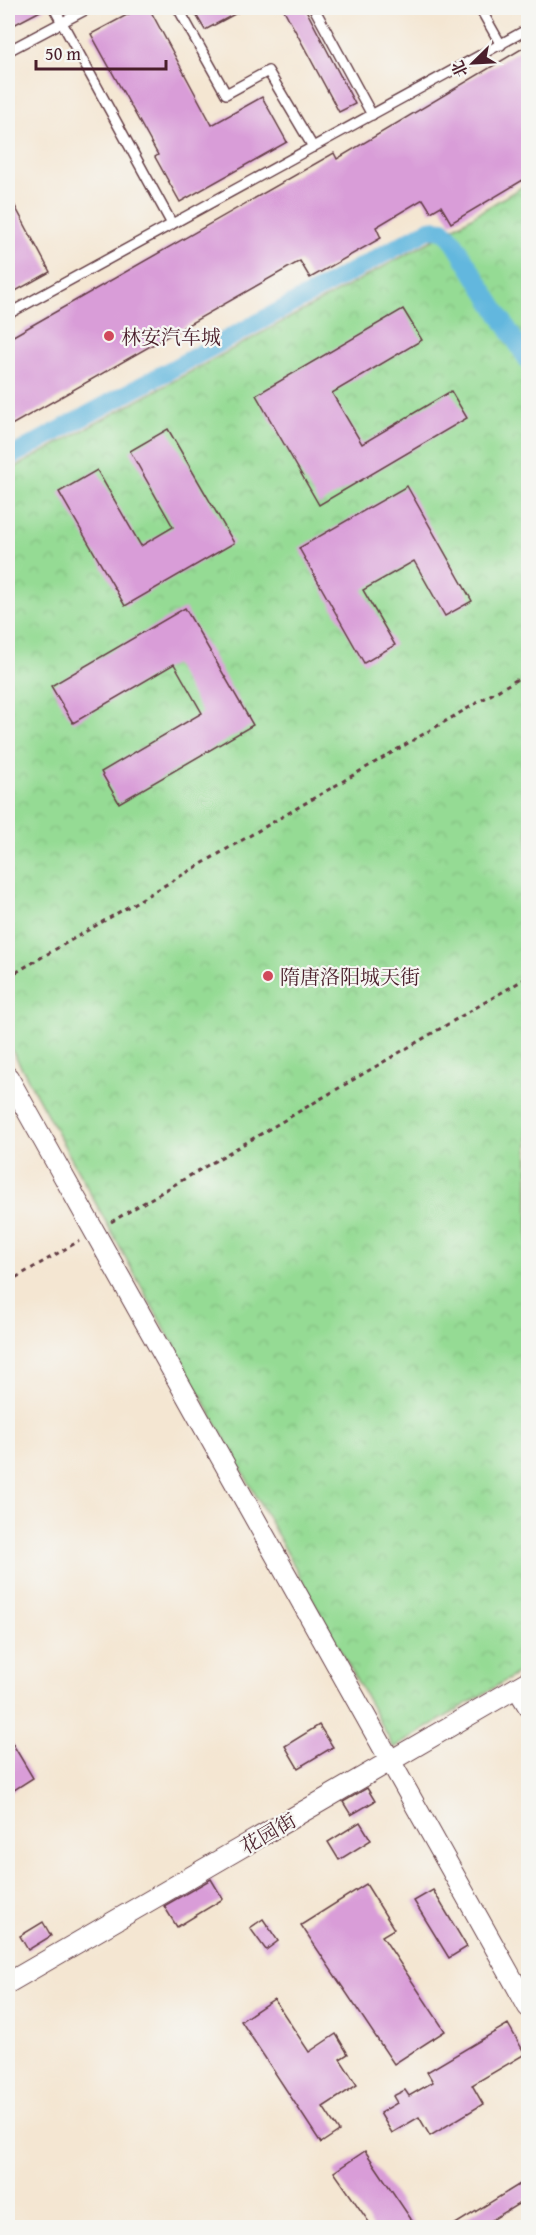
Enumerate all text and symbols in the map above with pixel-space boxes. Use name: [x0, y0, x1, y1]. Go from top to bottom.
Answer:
scale bar: [36, 33, 166, 71]
north arrow: [443, 33, 503, 93]
text: 50 m: [45, 40, 81, 67]
text: 北: [445, 57, 474, 81]
place label: 林安汽车城: [121, 322, 221, 351]
marker: 林安汽车城: [102, 329, 116, 343]
place label: 隋唐洛阳城天街: [280, 962, 420, 991]
marker: 隋唐洛阳城天街: [261, 969, 275, 983]
street label: 花园街: [235, 1805, 301, 1861]

